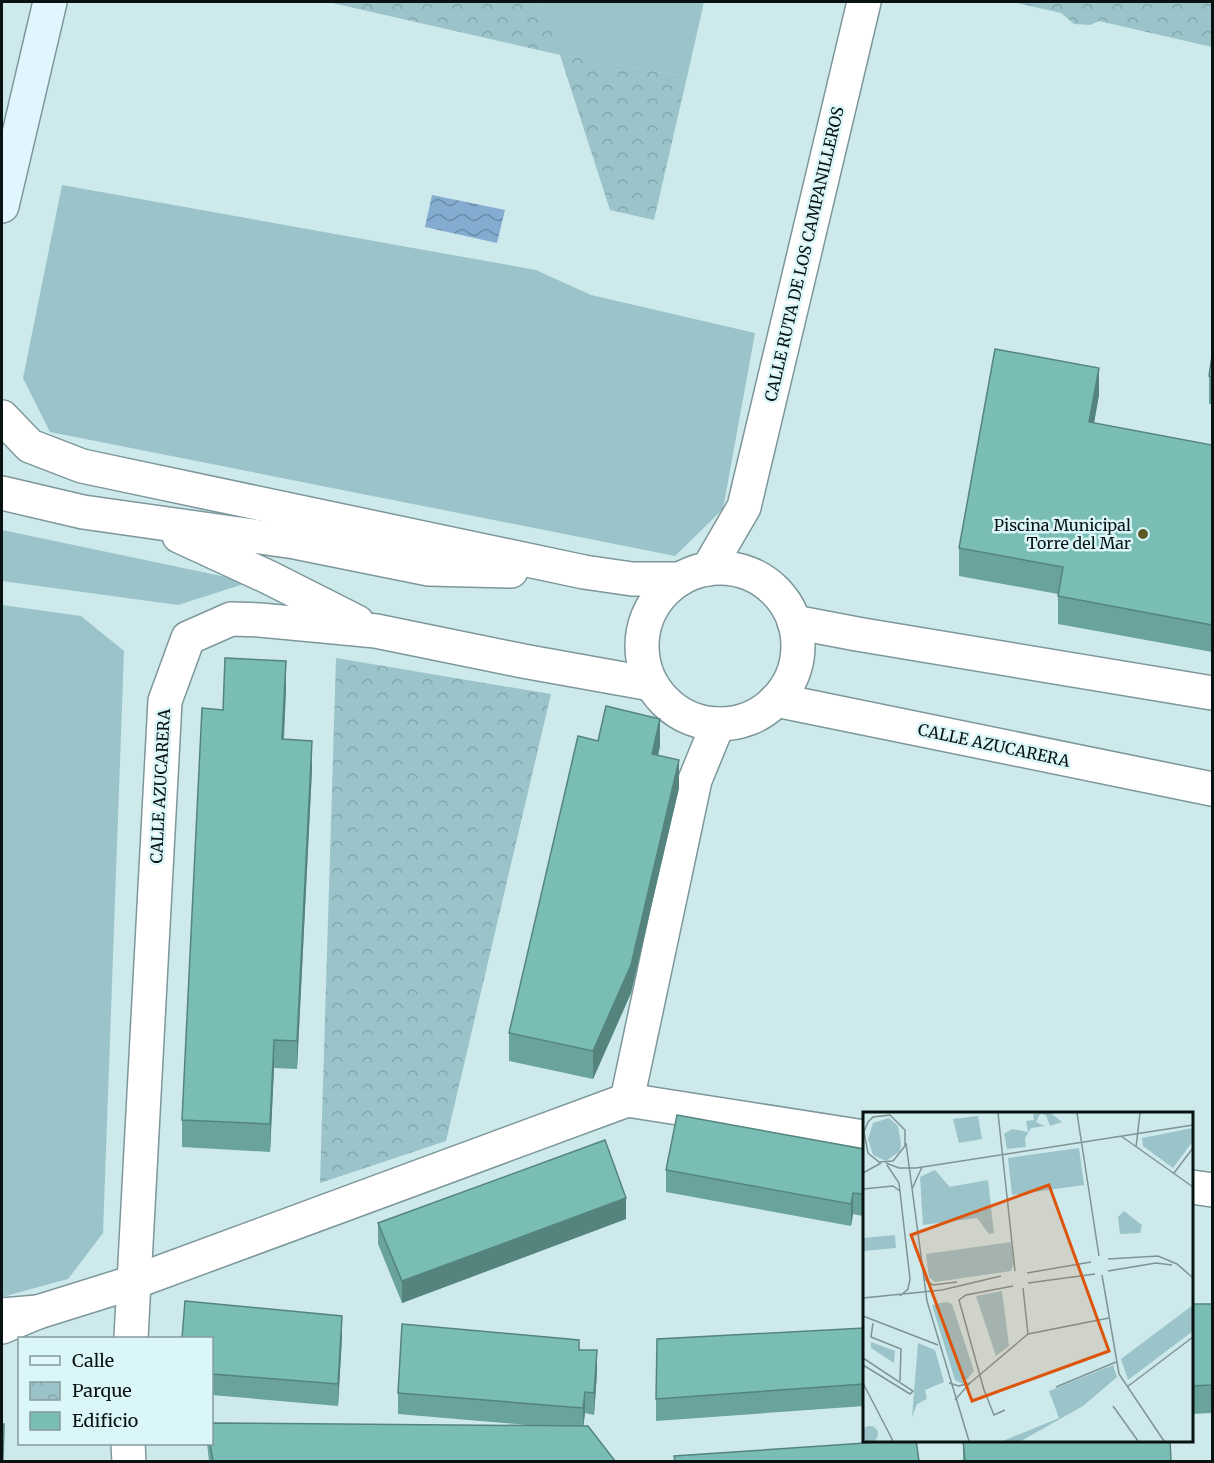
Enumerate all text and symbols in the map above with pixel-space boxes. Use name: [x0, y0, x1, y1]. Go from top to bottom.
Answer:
street label: CALLE RUTA DE LOS CAMPANILLEROS: [760, 105, 848, 403]
place label: Piscina Municipal Torre del Mar: [994, 515, 1131, 553]
marker: Piscina Municipal Torre del Mar: [1136, 527, 1150, 541]
street label: CALLE AZUCARERA: [146, 707, 174, 864]
street label: CALLE AZUCARERA: [916, 719, 1073, 771]
inset map: [863, 1112, 1193, 1442]
legend: [18, 1337, 213, 1445]
text: Calle: [72, 1349, 114, 1372]
text: Parque: [72, 1379, 132, 1402]
text: Edificio: [72, 1409, 138, 1432]

